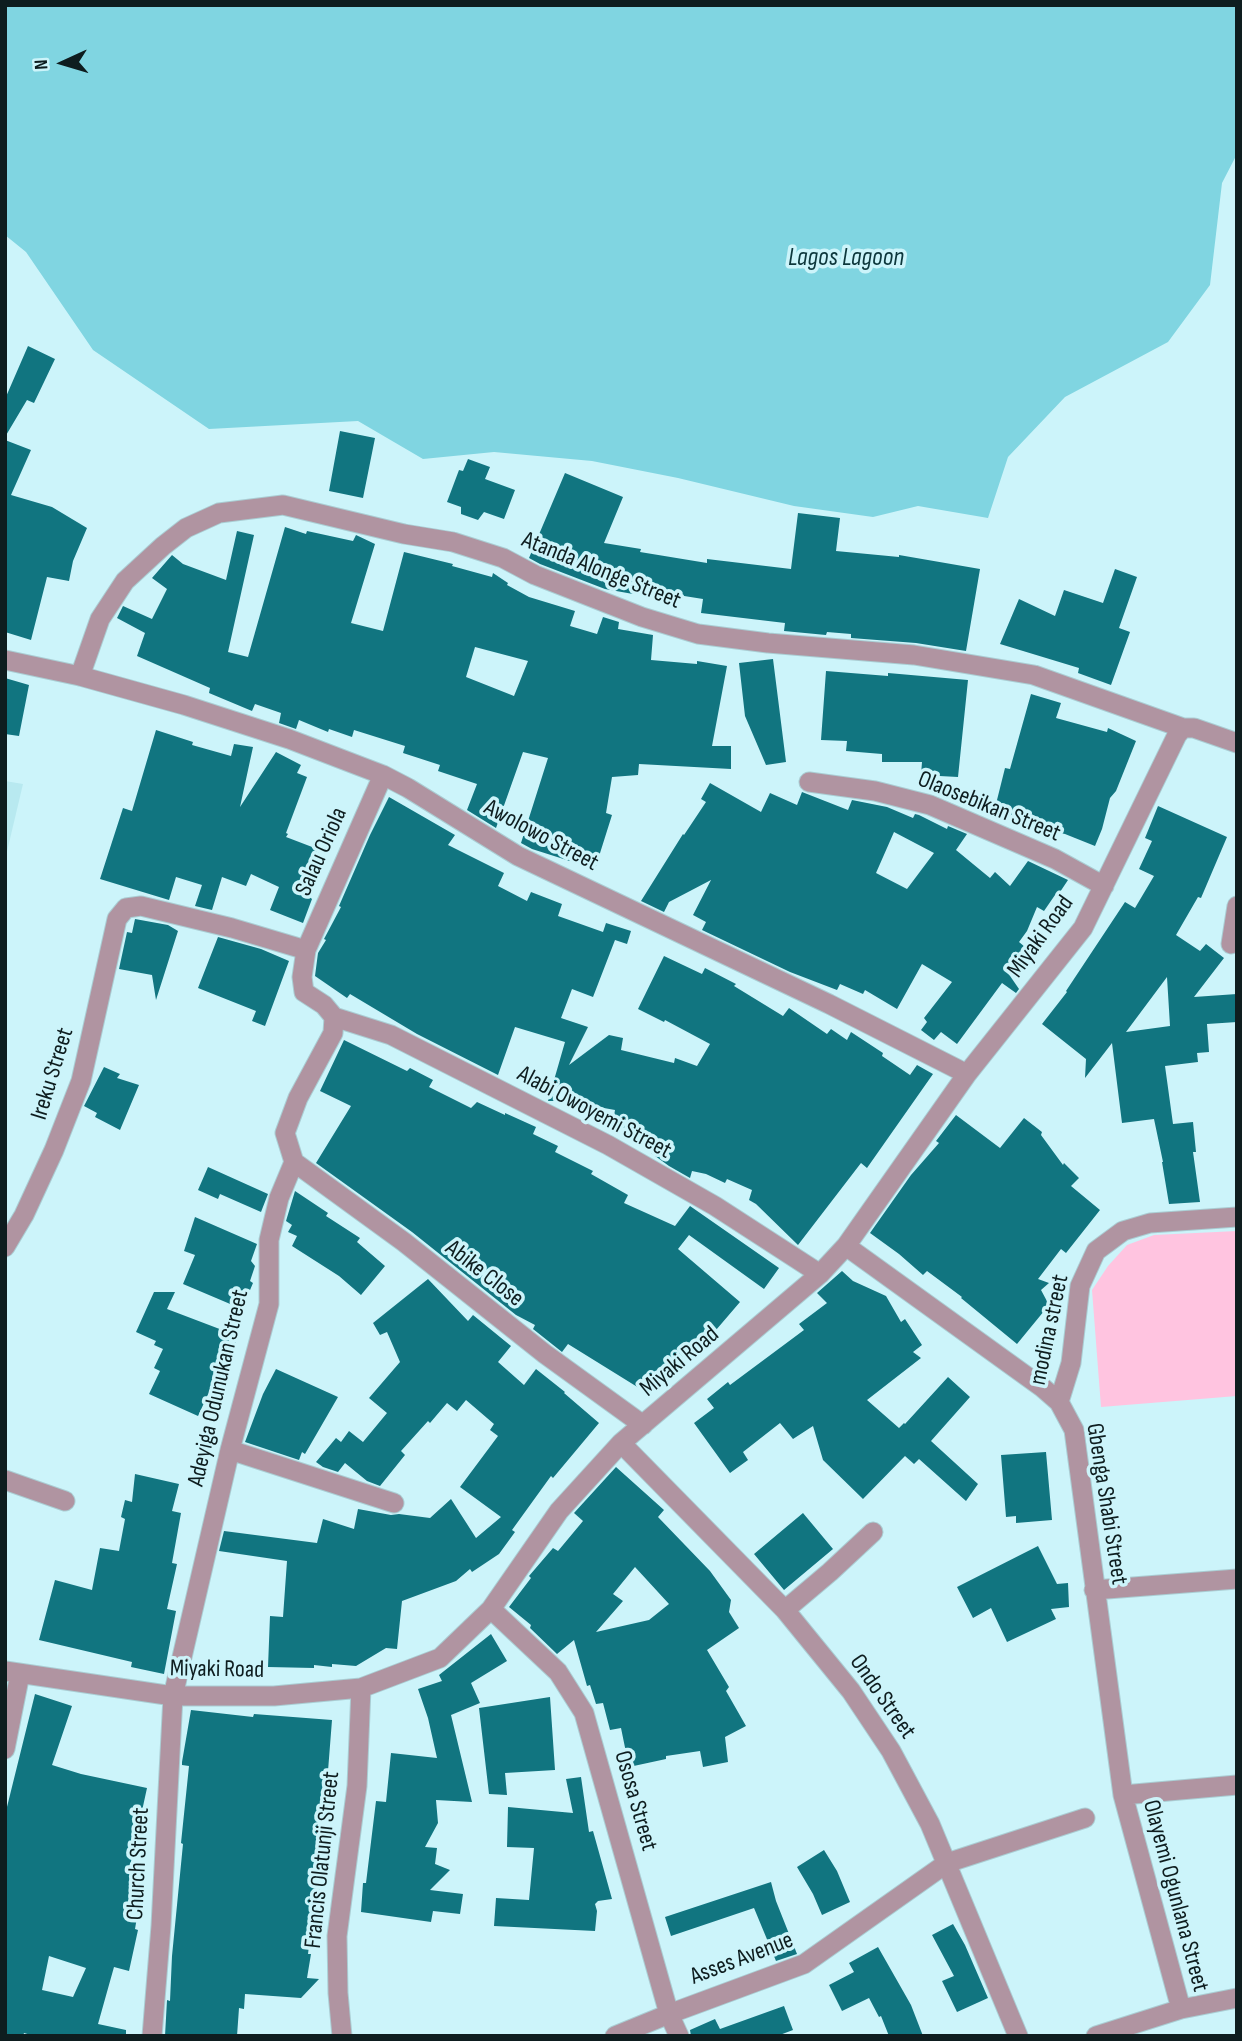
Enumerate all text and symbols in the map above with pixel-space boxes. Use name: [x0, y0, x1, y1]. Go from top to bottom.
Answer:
north arrow: [28, 28, 98, 98]
text: N: [30, 59, 53, 70]
water label: Lagos Lagoon: [788, 242, 904, 274]
street label: Atanda Alonge Street: [517, 526, 685, 616]
street label: Olaosebikan Street: [913, 765, 1065, 849]
street label: Awolowo Street: [479, 794, 603, 878]
street label: Salau Oriola: [290, 803, 354, 901]
street label: Miyaki Road: [1002, 890, 1080, 984]
street label: Ireku Street: [25, 1025, 81, 1123]
street label: Alabi Owoyemi Street: [512, 1060, 676, 1166]
street label: Abike Close: [439, 1234, 529, 1314]
street label: modina street: [1024, 1272, 1076, 1388]
street label: Adeyiga Odunukan Street: [182, 1287, 256, 1489]
street label: Miyaki Road: [635, 1321, 725, 1403]
street label: Gbenga Shabi Street: [1079, 1421, 1133, 1587]
street label: Ondo Street: [843, 1649, 921, 1745]
street label: Miyaki Road: [170, 1655, 264, 1685]
street label: Ososa Street: [607, 1748, 663, 1854]
street label: Francis Olatunji Street: [299, 1770, 347, 1950]
street label: Olayemi Ogunlana Street: [1136, 1797, 1214, 1995]
street label: Church Street: [122, 1807, 156, 1921]
street label: Asses Avenue: [686, 1926, 798, 1992]

